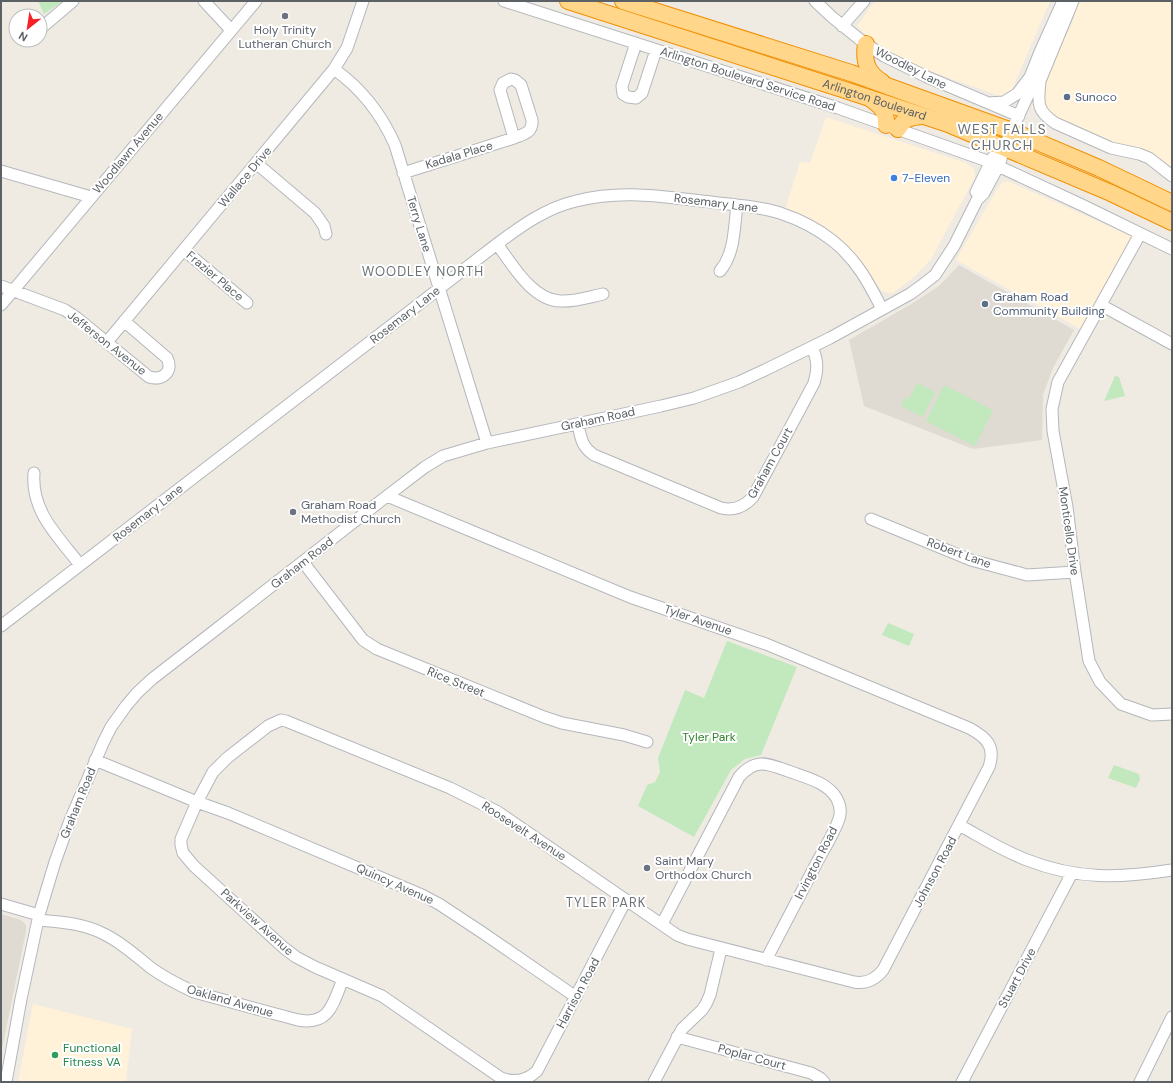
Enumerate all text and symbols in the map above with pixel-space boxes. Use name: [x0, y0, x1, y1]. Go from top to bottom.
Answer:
north arrow: [8, 8, 48, 48]
marker: Holy Trinity Lutheran Church: [280, 11, 290, 21]
place label: Holy Trinity Lutheran Church: [238, 22, 332, 52]
text: N: [16, 29, 30, 45]
street label: Arlington Boulevard Service Road: [658, 43, 838, 115]
street label: Woodley Lane: [872, 43, 950, 93]
street label: Arlington Boulevard: [821, 75, 928, 124]
place label: Sunoco: [1075, 89, 1117, 105]
marker: Sunoco: [1062, 92, 1072, 102]
street label: Woodlawn Avenue: [89, 109, 167, 197]
district label: WEST FALLS CHURCH: [957, 120, 1047, 154]
street label: Kadala Place: [423, 137, 495, 173]
street label: Wallace Drive: [215, 143, 275, 211]
place label: 7-Eleven: [902, 170, 950, 186]
marker: 7-Eleven: [889, 173, 899, 183]
street label: Rosemary Lane: [673, 190, 759, 216]
street label: Terry Lane: [403, 194, 435, 254]
street label: Frazier Place: [183, 247, 247, 305]
district label: WOODLEY NORTH: [362, 263, 484, 280]
street label: Rosemary Lane: [367, 282, 443, 347]
place label: Graham Road Community Building: [993, 289, 1105, 319]
marker: Graham Road Community Building: [980, 299, 990, 309]
street label: Jefferson Avenue: [64, 307, 150, 379]
street label: Graham Road: [559, 403, 637, 435]
street label: Graham Court: [744, 424, 796, 501]
street label: Rosemary Lane: [110, 480, 186, 545]
street label: Monticello Drive: [1055, 486, 1083, 577]
place label: Graham Road Methodist Church: [301, 497, 401, 527]
marker: Graham Road Methodist Church: [288, 507, 298, 517]
street label: Graham Road: [267, 534, 337, 592]
street label: Robert Lane: [925, 534, 993, 572]
street label: Tyler Avenue: [662, 601, 734, 639]
street label: Rice Street: [425, 663, 487, 701]
park label: Tyler Park: [682, 729, 736, 745]
street label: Graham Road: [56, 765, 100, 841]
street label: Roosevelt Avenue: [479, 798, 570, 864]
street label: Irvington Road: [791, 824, 841, 902]
street label: Johnson Road: [910, 834, 960, 910]
place label: Saint Mary Orthodox Church: [655, 853, 751, 883]
street label: Quincy Avenue: [354, 860, 437, 908]
marker: Saint Mary Orthodox Church: [642, 863, 652, 873]
street label: Parkview Avenue: [217, 885, 297, 959]
district label: TYLER PARK: [566, 894, 646, 911]
street label: Stuart Drive: [994, 945, 1040, 1011]
street label: Harrison Road: [553, 955, 603, 1031]
street label: Oakland Avenue: [185, 981, 275, 1021]
place label: Functional Fitness VA: [63, 1040, 121, 1070]
street label: Poplar Court: [716, 1040, 788, 1074]
marker: Functional Fitness VA: [50, 1050, 60, 1060]

